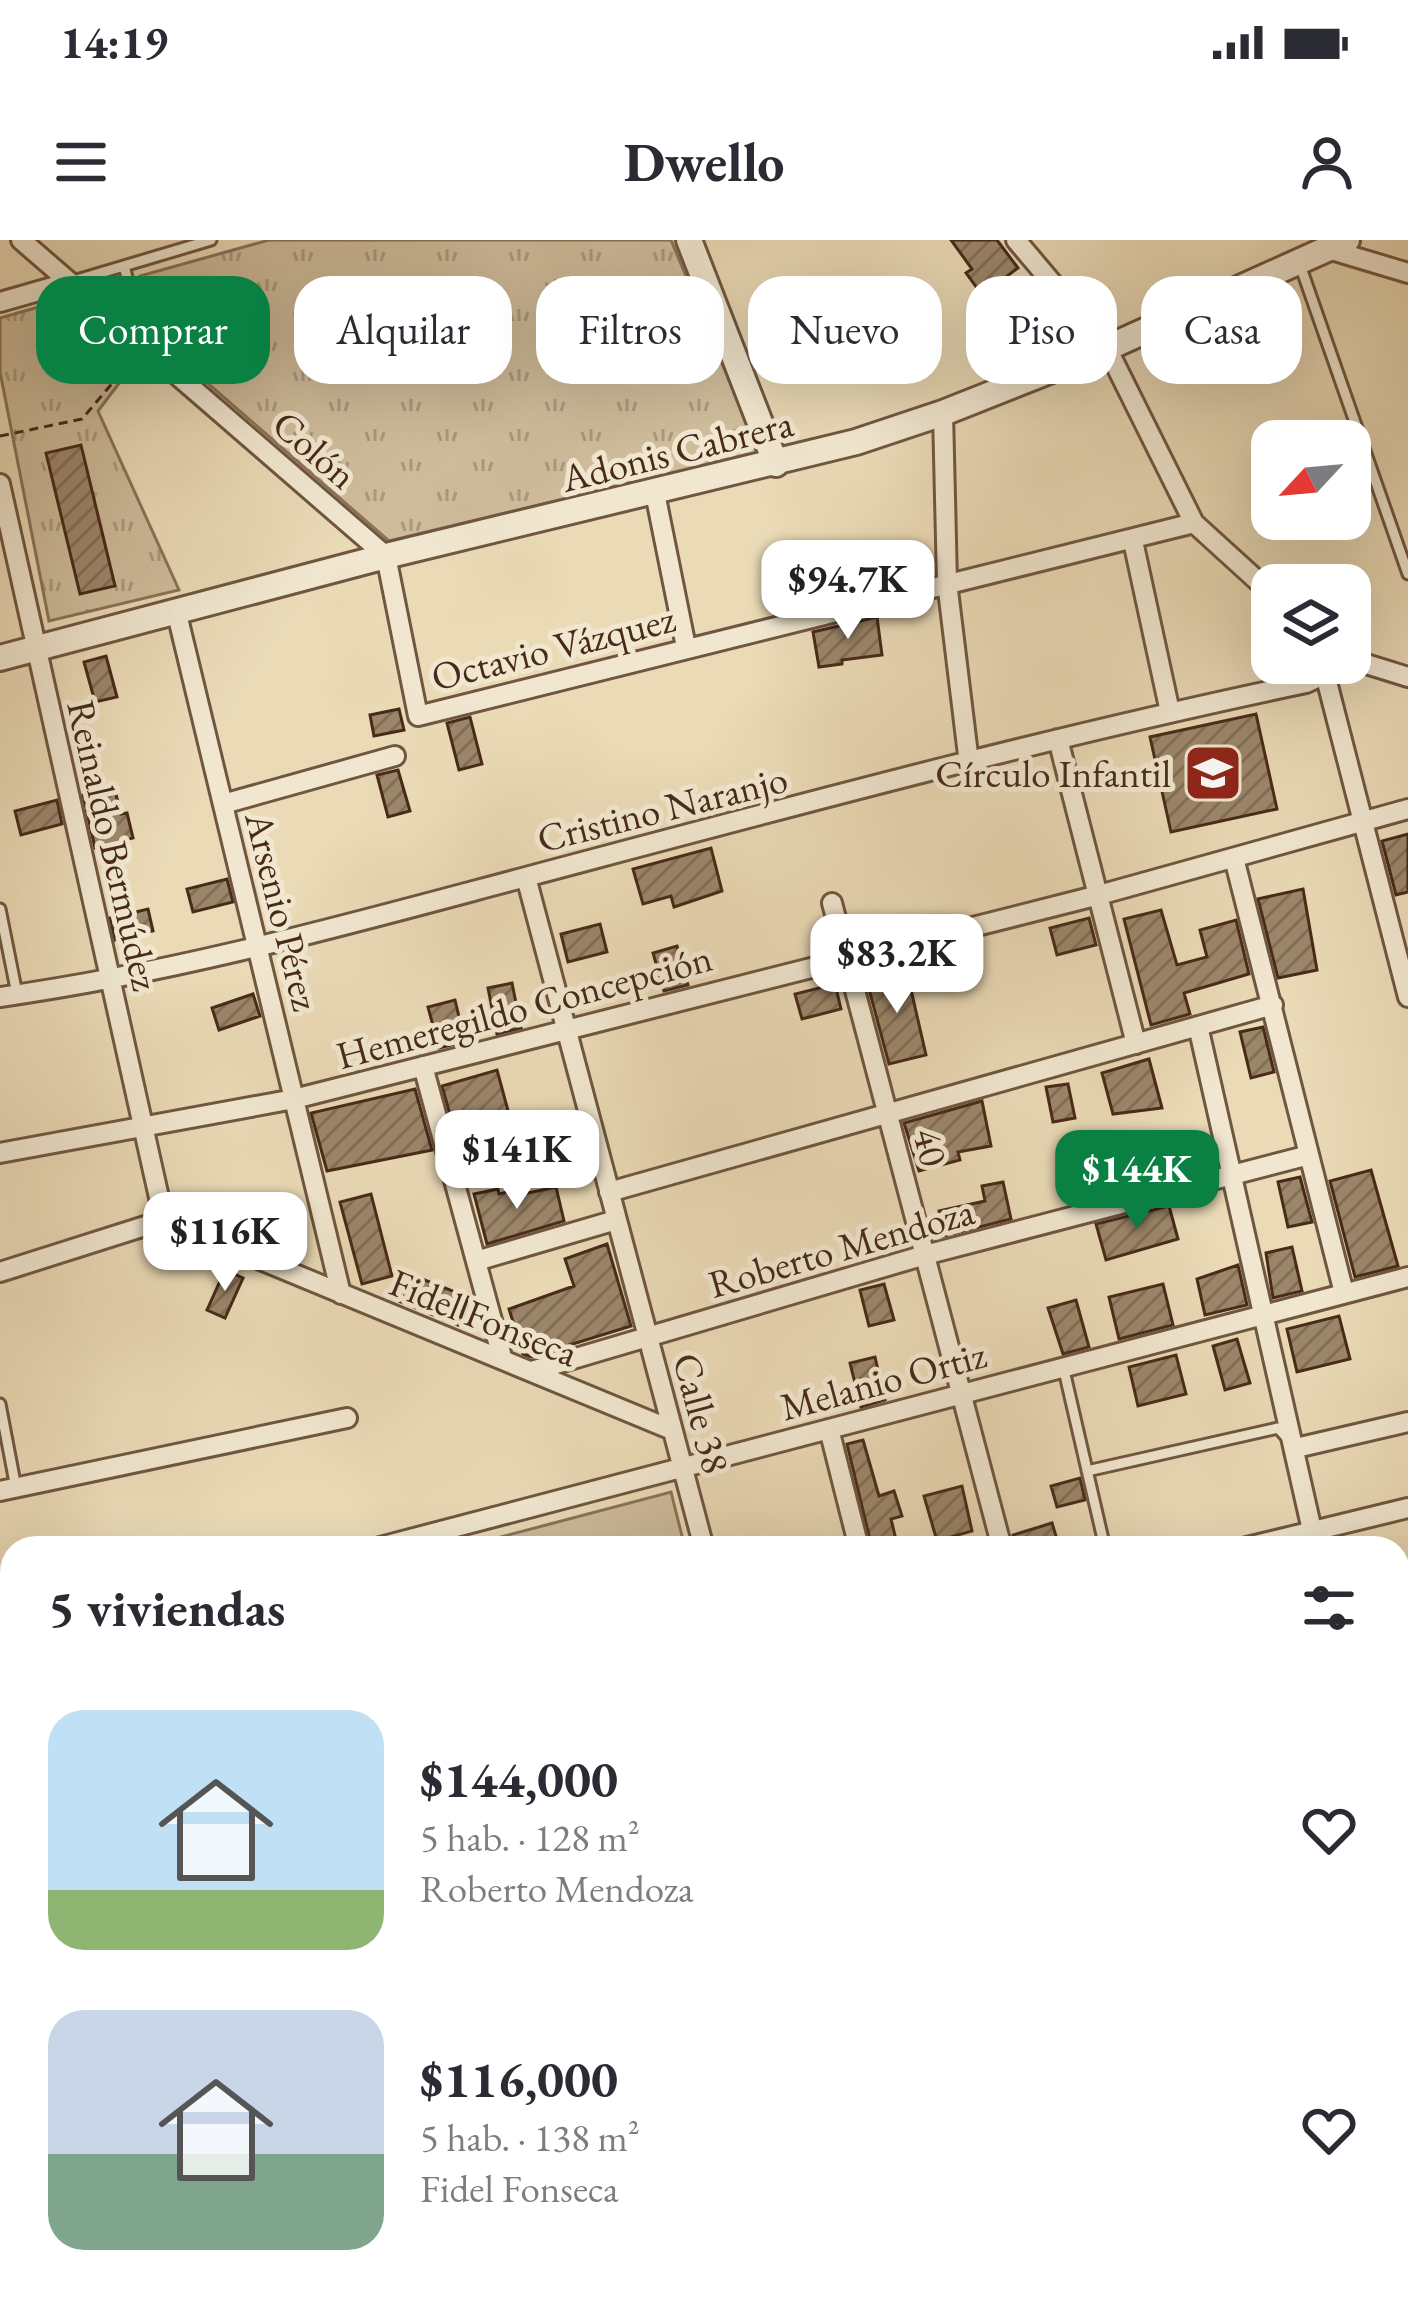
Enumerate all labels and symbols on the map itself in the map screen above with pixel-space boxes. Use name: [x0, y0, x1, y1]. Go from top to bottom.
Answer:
street label: Adonis Cabrera: [555, 397, 799, 504]
street label: Colón: [262, 399, 368, 500]
north arrow: [1251, 420, 1371, 540]
pin: $94.7K: [750, 540, 946, 642]
street label: Octavio Vázquez: [426, 593, 680, 702]
street label: Reinaldo Bermúdez: [55, 695, 172, 996]
school or university icon: Círculo Infantil: [1182, 742, 1244, 804]
place label: Círculo Infantil: [935, 748, 1171, 799]
street label: Cristino Naranjo: [532, 753, 793, 864]
street label: Arsenio Pérez: [233, 806, 332, 1016]
pin: $83.2K: [799, 914, 995, 1016]
street label: Hemeregildo Concepción: [331, 932, 718, 1081]
pin: $141K: [433, 1110, 601, 1212]
street label: 40: [901, 1122, 960, 1172]
pin: $144K: [1053, 1130, 1221, 1232]
street label: Roberto Mendoza: [703, 1185, 980, 1310]
pin: $116K: [141, 1192, 309, 1294]
street label: Fidel Fonseca: [382, 1257, 586, 1378]
street label: Melanio Ortiz: [775, 1328, 992, 1432]
street label: Calle 38: [661, 1347, 742, 1479]

